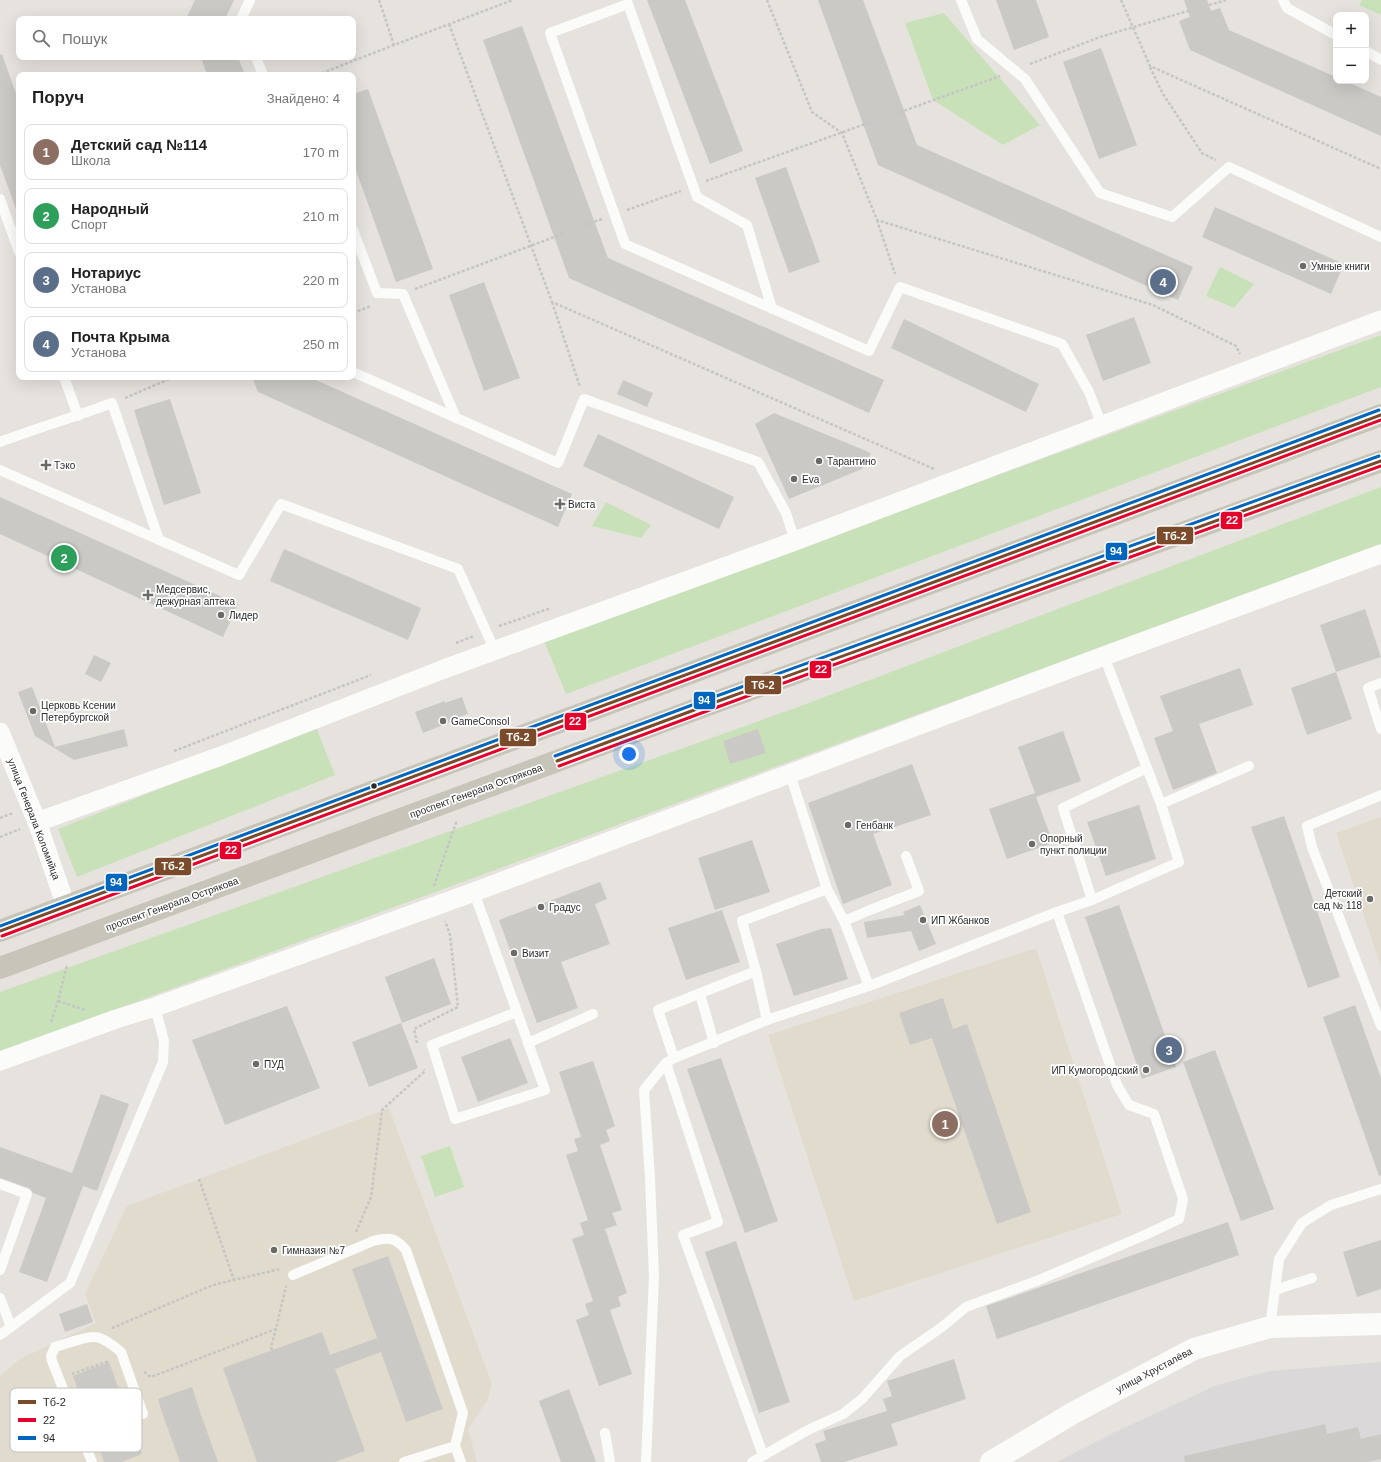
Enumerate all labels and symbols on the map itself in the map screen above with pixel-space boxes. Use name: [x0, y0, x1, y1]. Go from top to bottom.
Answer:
marker: Умные книги: [1298, 261, 1308, 271]
place label: Умные книги: [1311, 261, 1370, 272]
pin: 4: [1150, 267, 1176, 297]
marker: Тарантино: [814, 456, 824, 466]
place label: Тарантино: [827, 456, 877, 467]
marker: Тэко: [41, 460, 51, 470]
place label: Тэко: [54, 460, 76, 471]
marker: Eva: [789, 474, 799, 484]
place label: Eva: [802, 474, 820, 485]
marker: Виста: [555, 499, 565, 509]
place label: Виста: [568, 499, 596, 510]
line badge: 22: [1220, 511, 1243, 530]
text: 22: [1226, 514, 1238, 526]
line badge: Тб-2: [1156, 526, 1194, 545]
text: Тб-2: [1163, 530, 1187, 542]
line badge: 94: [1105, 542, 1128, 561]
pin: 2: [51, 543, 77, 573]
text: 94: [1110, 545, 1123, 557]
place label: Медсервис, дежурная аптека: [156, 584, 235, 607]
marker: Медсервис, дежурная аптека: [143, 590, 153, 600]
marker: Лидер: [216, 610, 226, 620]
place label: Лидер: [229, 610, 259, 621]
line badge: 22: [809, 660, 832, 679]
text: 22: [815, 663, 827, 675]
line badge: Тб-2: [744, 675, 782, 695]
text: Тб-2: [751, 679, 775, 691]
line badge: 94: [693, 691, 716, 710]
text: 94: [698, 694, 711, 706]
place label: Церковь Ксении Петербургской: [41, 700, 116, 723]
marker: Церковь Ксении Петербургской: [28, 706, 38, 716]
line badge: 22: [564, 712, 587, 731]
text: 22: [569, 715, 581, 727]
marker: GameConsol: [438, 716, 448, 726]
place label: GameConsol: [451, 716, 509, 727]
line badge: Тб-2: [499, 728, 537, 747]
text: Тб-2: [506, 731, 530, 743]
your location: [619, 744, 639, 764]
street label: улица Генерала Коломийца: [6, 757, 62, 882]
street label: проспект Генерала Острякова: [408, 762, 544, 820]
unlabelled marker: [369, 781, 379, 791]
marker: Генбанк: [843, 820, 853, 830]
place label: Генбанк: [856, 820, 893, 831]
place label: Опорный пункт полиции: [1040, 833, 1107, 856]
marker: Опорный пункт полиции: [1027, 839, 1037, 849]
line badge: 22: [219, 841, 242, 860]
text: 22: [225, 844, 237, 856]
line badge: Тб-2: [154, 857, 192, 876]
text: Тб-2: [161, 860, 185, 872]
line badge: 94: [105, 873, 128, 892]
street label: проспект Генерала Острякова: [104, 875, 240, 933]
text: 94: [110, 876, 123, 888]
place label: Детский сад № 118: [1313, 888, 1362, 911]
marker: Детский сад № 118: [1365, 894, 1375, 904]
marker: Градус: [536, 902, 546, 912]
place label: Градус: [549, 902, 581, 913]
marker: ИП Жбанков: [918, 915, 928, 925]
place label: ИП Жбанков: [931, 915, 989, 926]
marker: Визит: [509, 948, 519, 958]
place label: Визит: [522, 948, 549, 959]
pin: 3: [1156, 1035, 1182, 1065]
marker: ПУД: [251, 1059, 261, 1069]
place label: ПУД: [264, 1059, 284, 1070]
place label: ИП Кумогородский: [1051, 1065, 1138, 1076]
marker: ИП Кумогородский: [1141, 1065, 1151, 1075]
pin: 1: [932, 1109, 958, 1139]
marker: Гимназия №7: [269, 1245, 279, 1255]
place label: Гимназия №7: [282, 1245, 345, 1256]
street label: улица Хрусталёва: [1114, 1345, 1194, 1395]
legend: [10, 1388, 142, 1452]
text: Тб-2: [43, 1396, 66, 1408]
text: 22: [43, 1414, 55, 1426]
text: 94: [43, 1432, 55, 1444]

